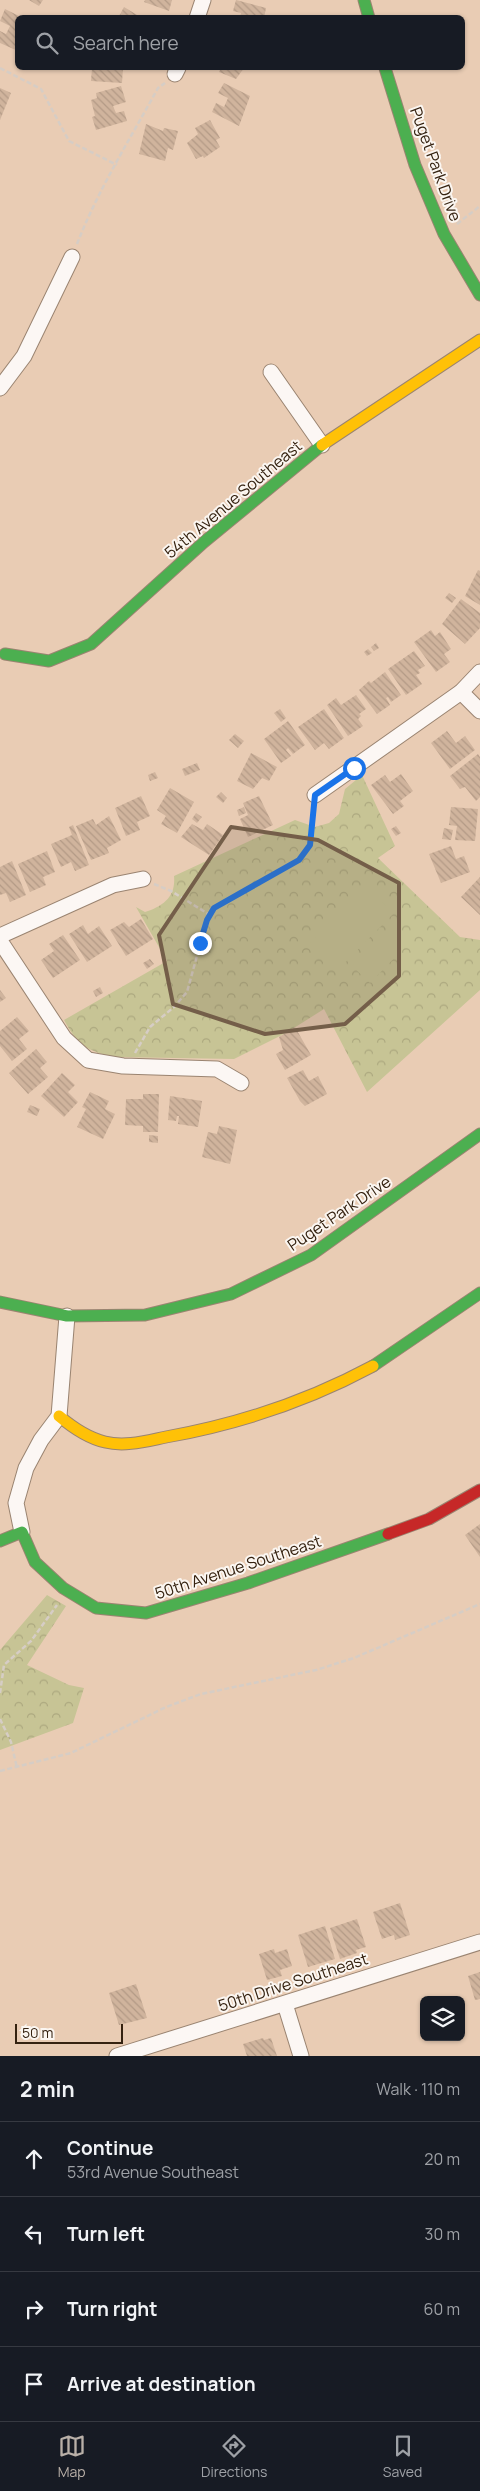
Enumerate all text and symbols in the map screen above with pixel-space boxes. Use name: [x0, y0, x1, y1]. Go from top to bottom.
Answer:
search box: [15, 15, 465, 70]
icon: search: [33, 29, 61, 57]
text: Search here: [73, 30, 179, 56]
street label: Puget Park Drive: [405, 104, 467, 224]
street label: 54th Avenue Southeast: [160, 435, 306, 563]
route start: [343, 757, 366, 780]
route end: [189, 932, 212, 955]
street label: Puget Park Drive: [283, 1170, 395, 1256]
street label: 50th Avenue Southeast: [152, 1530, 324, 1604]
street label: 50th Drive Southeast: [215, 1947, 371, 2017]
map controls: [420, 1996, 465, 2041]
button: layers: [420, 1996, 465, 2041]
scale bar: [15, 2021, 122, 2044]
text: 50 m: [22, 2023, 53, 2042]
text: 2 min: [20, 2075, 75, 2103]
text: Walk · 110 m: [376, 2078, 460, 2100]
text: Continue: [67, 2135, 153, 2161]
icon: ahead: [20, 2145, 48, 2173]
text: 20 m: [424, 2148, 460, 2170]
text: 53rd Avenue Southeast: [67, 2161, 239, 2183]
icon: left: [20, 2220, 48, 2248]
text: Turn left: [67, 2221, 145, 2247]
text: 30 m: [425, 2223, 460, 2245]
icon: right: [20, 2295, 48, 2323]
text: Turn right: [67, 2296, 157, 2322]
text: 60 m: [424, 2298, 460, 2320]
icon: arrive: [20, 2370, 48, 2398]
text: Arrive at destination: [67, 2371, 256, 2397]
tab: Map: [58, 2432, 86, 2481]
tab: Directions: [201, 2432, 267, 2481]
tab: Saved: [383, 2432, 422, 2481]

